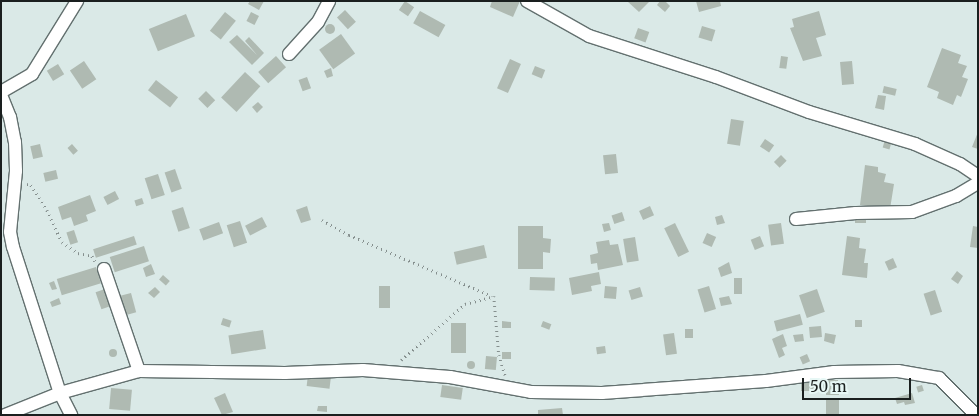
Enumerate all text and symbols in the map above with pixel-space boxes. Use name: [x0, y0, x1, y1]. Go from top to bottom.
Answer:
scale bar: [804, 368, 913, 400]
text: 50 m: [810, 377, 847, 396]

